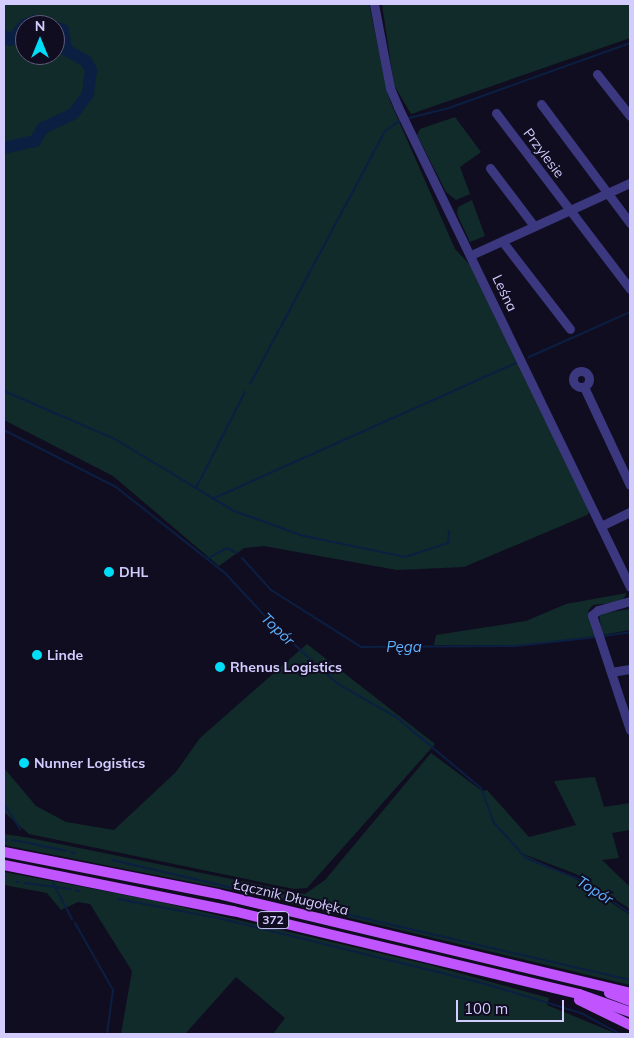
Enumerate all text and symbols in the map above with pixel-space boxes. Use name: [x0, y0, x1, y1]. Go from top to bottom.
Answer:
north arrow: [15, 15, 65, 65]
text: N: [35, 17, 45, 35]
street label: Przylesie: [520, 125, 568, 181]
street label: Leśna: [489, 272, 521, 314]
place label: DHL: [119, 564, 148, 580]
marker: DHL: [103, 566, 115, 578]
water label: Topór: [258, 609, 298, 649]
water label: Pęga: [386, 638, 422, 656]
place label: Linde: [47, 647, 83, 663]
marker: Linde: [31, 649, 43, 661]
place label: Rhenus Logistics: [230, 659, 342, 675]
marker: Rhenus Logistics: [214, 661, 226, 673]
place label: Nunner Logistics: [34, 755, 145, 771]
marker: Nunner Logistics: [18, 757, 30, 769]
water label: Topór: [573, 872, 617, 908]
street label: Łącznik Długołęka: [232, 876, 350, 918]
road number: 372: [257, 910, 289, 930]
scale bar: [459, 990, 566, 1022]
text: 100 m: [464, 999, 508, 1018]

